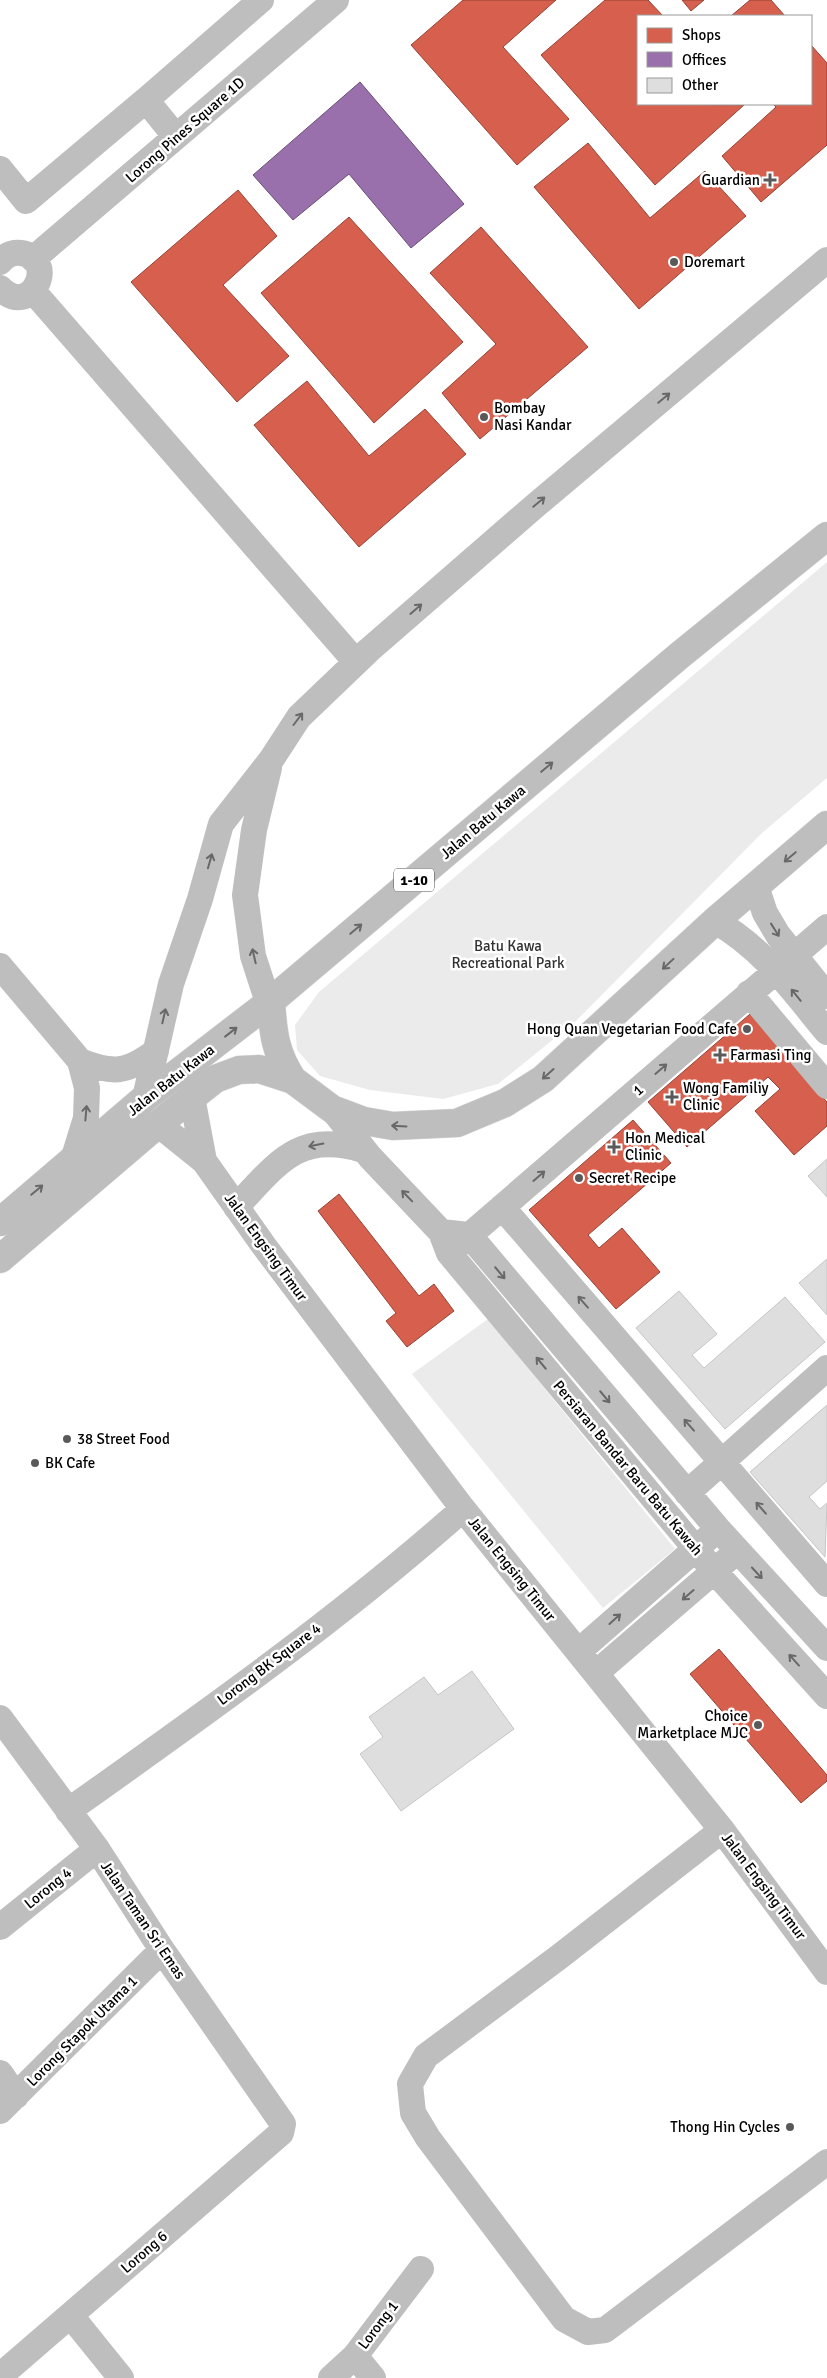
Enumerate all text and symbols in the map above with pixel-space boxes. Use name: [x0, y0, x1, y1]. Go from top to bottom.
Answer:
legend: [637, 15, 812, 105]
text: Shops: [682, 26, 721, 44]
text: Offices: [682, 51, 727, 69]
street label: Lorong Pines Square 1D: [122, 73, 248, 187]
text: Other: [682, 76, 719, 94]
place label: Guardian: [701, 171, 760, 189]
marker: Guardian: [764, 174, 776, 186]
place label: Doremart: [684, 253, 745, 271]
marker: Doremart: [668, 256, 680, 268]
one-way arrow: [657, 392, 670, 403]
place label: Bombay Nasi Kandar: [494, 399, 572, 434]
marker: Bombay Nasi Kandar: [478, 411, 490, 423]
one-way arrow: [532, 497, 545, 508]
one-way arrow: [410, 603, 423, 614]
one-way arrow: [292, 713, 303, 726]
one-way arrow: [540, 762, 553, 773]
street label: Jalan Batu Kawa: [437, 781, 529, 863]
one-way arrow: [784, 851, 797, 862]
one-way arrow: [206, 853, 216, 869]
road number: 1-10: [394, 868, 434, 892]
one-way arrow: [350, 923, 363, 935]
one-way arrow: [770, 923, 780, 937]
park label: Batu Kawa Recreational Park: [451, 937, 565, 972]
one-way arrow: [249, 949, 258, 965]
one-way arrow: [662, 958, 675, 970]
one-way arrow: [791, 988, 802, 1001]
one-way arrow: [159, 1009, 169, 1025]
place label: Hong Quan Vegetarian Food Cafe: [527, 1020, 737, 1038]
marker: Hong Quan Vegetarian Food Cafe: [741, 1023, 753, 1035]
one-way arrow: [224, 1027, 237, 1038]
street label: Jalan Batu Kawa: [124, 1040, 218, 1120]
place label: Farmasi Ting: [730, 1046, 812, 1064]
marker: Farmasi Ting: [714, 1049, 726, 1061]
one-way arrow: [655, 1064, 668, 1075]
one-way arrow: [542, 1068, 555, 1080]
place label: Wong Familiy Clinic: [683, 1079, 769, 1114]
street label: 1: [629, 1081, 647, 1099]
marker: Wong Familiy Clinic: [665, 1090, 679, 1104]
one-way arrow: [81, 1105, 91, 1121]
one-way arrow: [391, 1121, 407, 1130]
place label: Hon Medical Clinic: [625, 1129, 705, 1164]
one-way arrow: [308, 1140, 324, 1150]
marker: Hon Medical Clinic: [607, 1140, 621, 1154]
place label: Secret Recipe: [589, 1169, 676, 1187]
one-way arrow: [532, 1170, 545, 1181]
marker: Secret Recipe: [573, 1172, 585, 1184]
one-way arrow: [31, 1185, 44, 1196]
street label: Jalan Engsing Timur: [221, 1189, 312, 1305]
one-way arrow: [401, 1190, 413, 1203]
one-way arrow: [495, 1266, 506, 1279]
one-way arrow: [577, 1295, 589, 1308]
one-way arrow: [536, 1357, 547, 1370]
street label: Persiaran Bandar Baru Batu Kawah: [549, 1377, 707, 1559]
one-way arrow: [600, 1390, 611, 1403]
one-way arrow: [683, 1418, 695, 1431]
place label: 38 Street Food: [77, 1430, 170, 1448]
marker: 38 Street Food: [61, 1433, 73, 1445]
place label: BK Cafe: [45, 1454, 95, 1472]
marker: BK Cafe: [29, 1457, 41, 1469]
one-way arrow: [755, 1501, 766, 1514]
street label: Jalan Engsing Timur: [464, 1513, 560, 1625]
one-way arrow: [751, 1566, 763, 1579]
one-way arrow: [681, 1590, 694, 1601]
one-way arrow: [609, 1613, 622, 1625]
street label: Lorong BK Square 4: [214, 1619, 324, 1709]
one-way arrow: [788, 1654, 800, 1667]
place label: Choice Marketplace MJC: [637, 1707, 748, 1742]
marker: Choice Marketplace MJC: [752, 1719, 764, 1731]
street label: Jalan Engsing Timur: [718, 1829, 810, 1943]
street label: Jalan Taman Sri Emas: [97, 1858, 189, 1983]
street label: Lorong 4: [21, 1863, 75, 1913]
street label: Lorong Stapok Utama 1: [23, 1972, 141, 2090]
place label: Thong Hin Cycles: [670, 2118, 780, 2136]
marker: Thong Hin Cycles: [784, 2121, 796, 2133]
street label: Lorong 6: [117, 2227, 171, 2277]
street label: Lorong 1: [354, 2297, 402, 2353]

